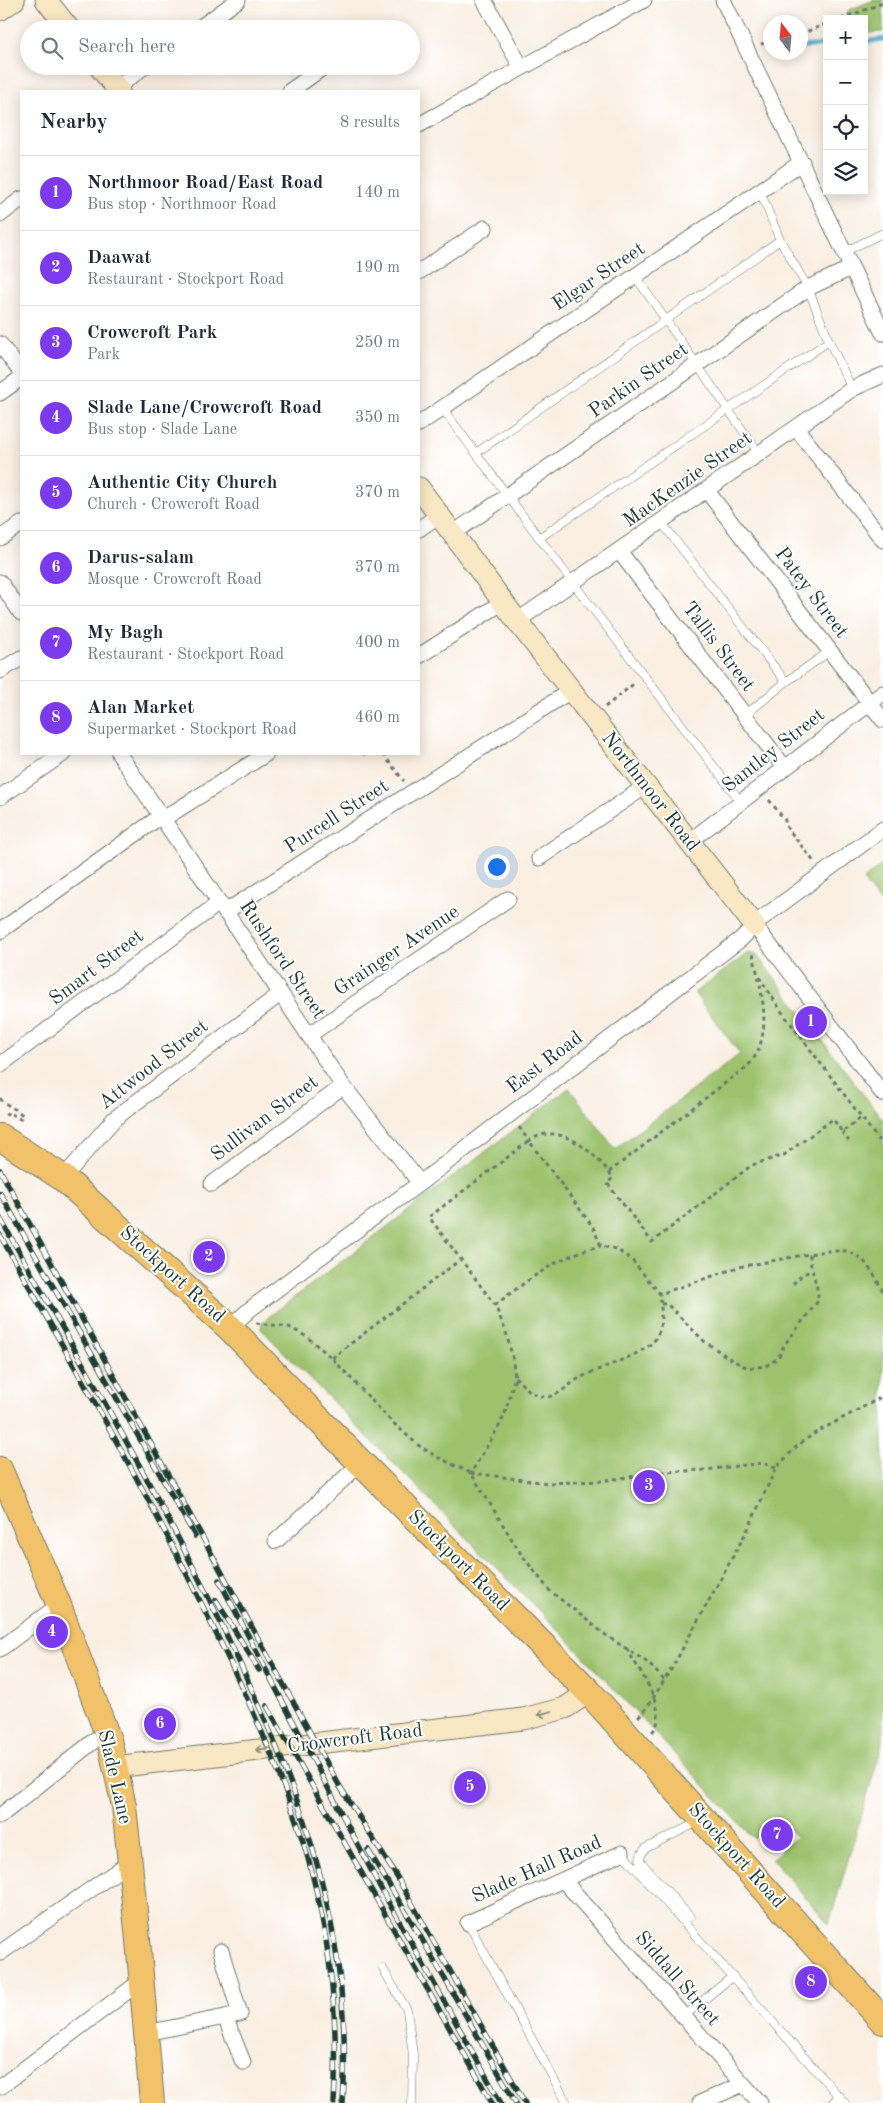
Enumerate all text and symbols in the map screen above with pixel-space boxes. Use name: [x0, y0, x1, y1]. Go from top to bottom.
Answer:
north arrow: [763, 15, 808, 60]
map controls: [823, 15, 868, 195]
button: +: [823, 15, 868, 60]
search box: [20, 20, 420, 75]
icon: search: [38, 34, 66, 62]
text: Search here: [78, 38, 175, 57]
button: −: [823, 60, 868, 105]
button: locate: [823, 105, 868, 150]
text: Nearby: [40, 112, 108, 133]
text: 8 results: [340, 115, 400, 131]
button: layers: [823, 150, 868, 195]
text: Northmoor Road/East Road: [87, 174, 323, 193]
text: 1: [51, 185, 61, 201]
text: 140 m: [355, 185, 400, 201]
text: Bus stop · Northmoor Road: [87, 197, 277, 213]
street label: Elgar Street: [549, 239, 649, 315]
text: Daawat: [87, 249, 151, 268]
text: 2: [51, 260, 61, 276]
text: 190 m: [355, 260, 400, 276]
text: Restaurant · Stockport Road: [87, 272, 284, 288]
text: Crowcroft Park: [87, 324, 217, 343]
text: 3: [51, 335, 61, 351]
text: 250 m: [355, 335, 400, 351]
street label: Parkin Street: [586, 340, 692, 422]
text: Park: [87, 347, 120, 363]
text: Slade Lane/Crowcroft Road: [87, 399, 322, 418]
text: 4: [51, 410, 61, 426]
text: 350 m: [355, 410, 400, 426]
text: Bus stop · Slade Lane: [87, 422, 237, 438]
street label: MacKenzie Street: [620, 428, 756, 532]
text: Authentic City Church: [87, 474, 277, 493]
text: 5: [51, 485, 61, 501]
text: 370 m: [355, 485, 400, 501]
text: Church · Crowcroft Road: [87, 497, 260, 513]
street label: Patey Street: [771, 544, 851, 642]
text: Darus-salam: [87, 549, 194, 568]
text: 6: [51, 560, 61, 576]
text: 370 m: [355, 560, 400, 576]
text: Mosque · Crowcroft Road: [87, 572, 262, 588]
street label: Tallis Street: [678, 598, 758, 696]
text: My Bagh: [87, 624, 164, 643]
text: 7: [51, 635, 61, 651]
text: 400 m: [355, 635, 400, 651]
text: Restaurant · Stockport Road: [87, 647, 284, 663]
text: Alan Market: [87, 699, 194, 718]
street label: Santley Street: [719, 705, 829, 797]
text: 8: [51, 710, 61, 726]
text: 460 m: [355, 710, 400, 726]
text: Supermarket · Stockport Road: [87, 722, 297, 738]
street label: Northmoor Road: [597, 729, 703, 855]
street label: Purcell Street: [281, 776, 393, 858]
your location: [484, 854, 510, 880]
street label: Rushford Street: [235, 897, 329, 1023]
street label: Grainger Avenue: [331, 902, 463, 1000]
street label: Smart Street: [46, 926, 148, 1010]
pin: 1: [795, 1003, 827, 1041]
street label: Attwood Street: [96, 1016, 212, 1114]
street label: East Road: [503, 1028, 587, 1098]
street label: Sullivan Street: [208, 1072, 322, 1166]
street label: Stockport Road: [115, 1223, 229, 1327]
pin: 2: [193, 1238, 225, 1276]
pin: 3: [633, 1467, 665, 1505]
street label: Stockport Road: [404, 1507, 512, 1615]
pin: 4: [36, 1613, 68, 1651]
pin: 6: [144, 1705, 176, 1743]
one-way arrow: [538, 1709, 554, 1718]
street label: Crowcroft Road: [286, 1721, 424, 1757]
street label: Slade Lane: [93, 1728, 135, 1826]
one-way arrow: [255, 1744, 271, 1754]
pin: 5: [454, 1768, 486, 1806]
street label: Stockport Road: [684, 1799, 788, 1913]
pin: 7: [761, 1816, 793, 1854]
street label: Slade Hall Road: [469, 1832, 605, 1908]
street label: Siddall Street: [631, 1928, 723, 2030]
pin: 8: [795, 1963, 827, 2001]

